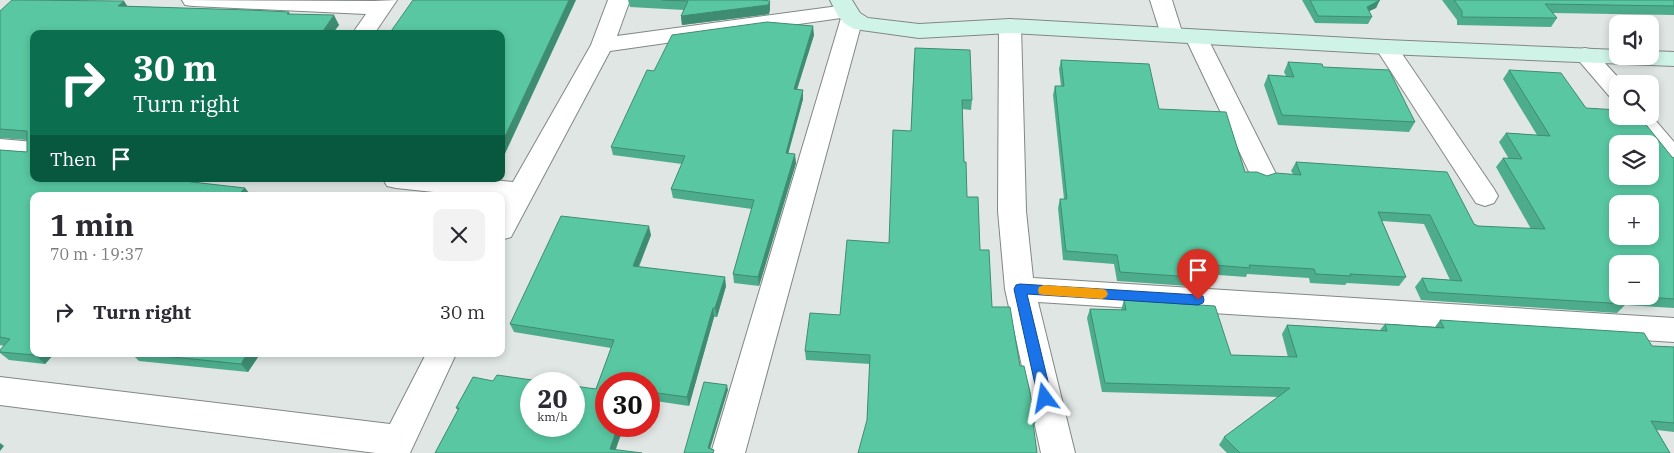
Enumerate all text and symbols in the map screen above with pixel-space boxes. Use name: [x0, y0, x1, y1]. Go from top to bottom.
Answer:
map controls: [1609, 15, 1659, 305]
button: sound: [1609, 15, 1659, 65]
text: 30 m: [133, 45, 217, 91]
icon: right: [50, 50, 115, 115]
button: search: [1609, 75, 1659, 125]
text: Turn right: [133, 89, 240, 118]
button: layers: [1609, 135, 1659, 185]
icon: arrive: [107, 145, 135, 173]
text: Then: [50, 147, 97, 171]
button: +: [1609, 195, 1659, 245]
text: 1 min: [50, 205, 134, 244]
button: close: [433, 209, 485, 261]
text: 70 m · 19:37: [50, 244, 144, 264]
pin: [1177, 249, 1219, 300]
button: −: [1609, 255, 1659, 305]
icon: arrive: [1184, 256, 1212, 284]
icon: right: [50, 298, 78, 326]
text: Turn right: [93, 300, 191, 324]
text: 30 m: [440, 300, 485, 324]
position arrow: [1018, 371, 1070, 423]
speed limit sign: 30: [595, 372, 660, 437]
text: 20: [537, 382, 568, 415]
text: km/h: [537, 409, 568, 424]

